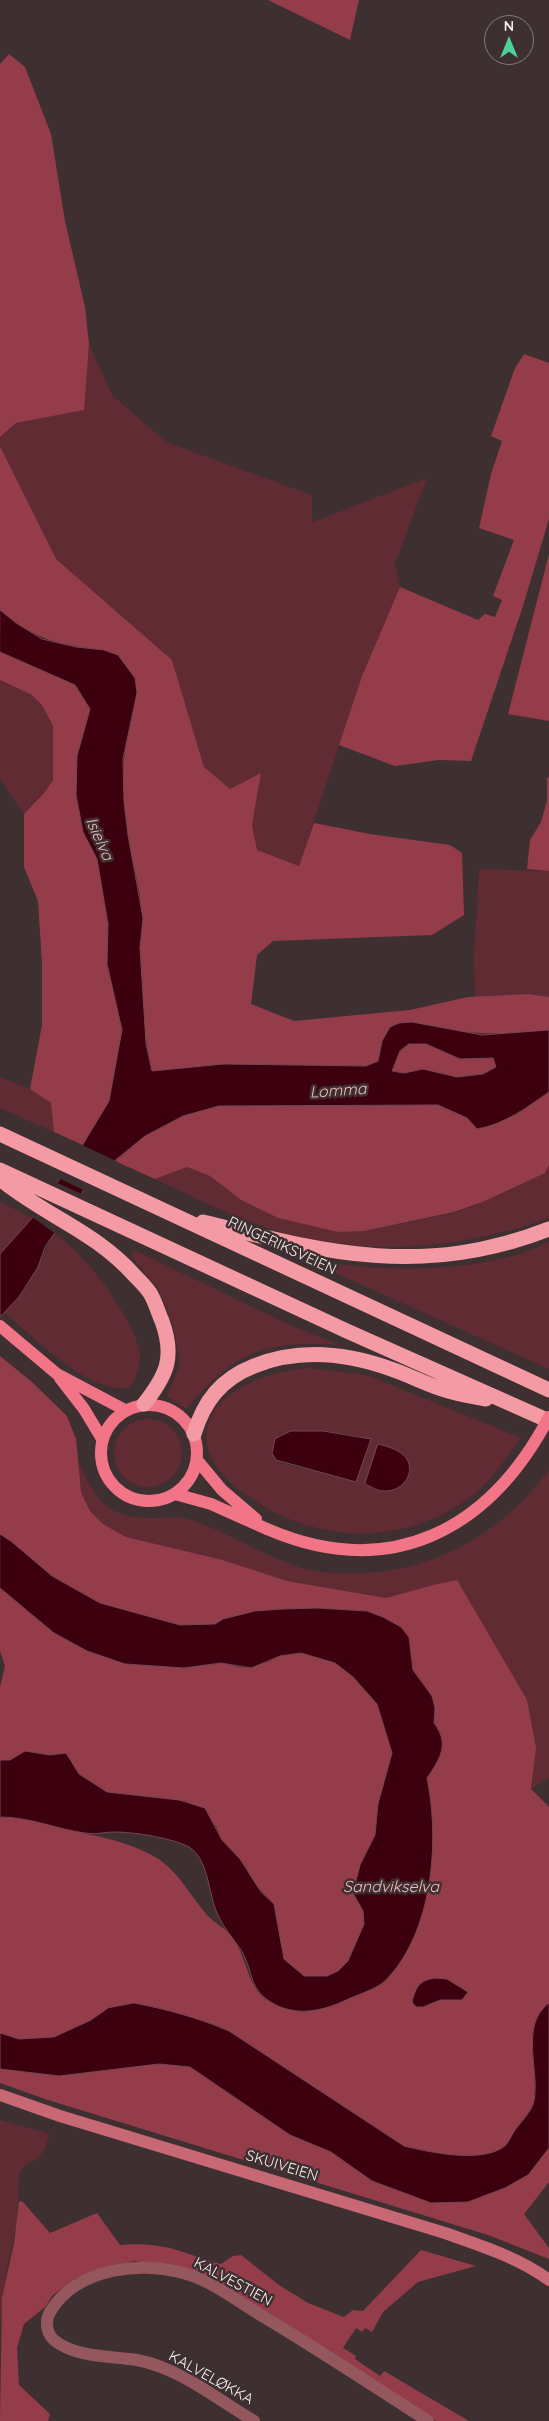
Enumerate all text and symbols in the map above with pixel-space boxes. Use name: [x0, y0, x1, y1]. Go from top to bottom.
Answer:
north arrow: [484, 15, 534, 65]
text: N: [504, 17, 514, 35]
water label: Isielva: [81, 814, 117, 864]
water label: Lomma: [309, 1079, 367, 1103]
street label: RINGERIKSVEIEN: [225, 1213, 339, 1279]
water label: Sandvikselva: [343, 1877, 439, 1897]
street label: SKUIVEIEN: [244, 2147, 320, 2185]
street label: KALVESTIEN: [191, 2254, 275, 2310]
street label: KALVELØKKA: [165, 2347, 257, 2409]

